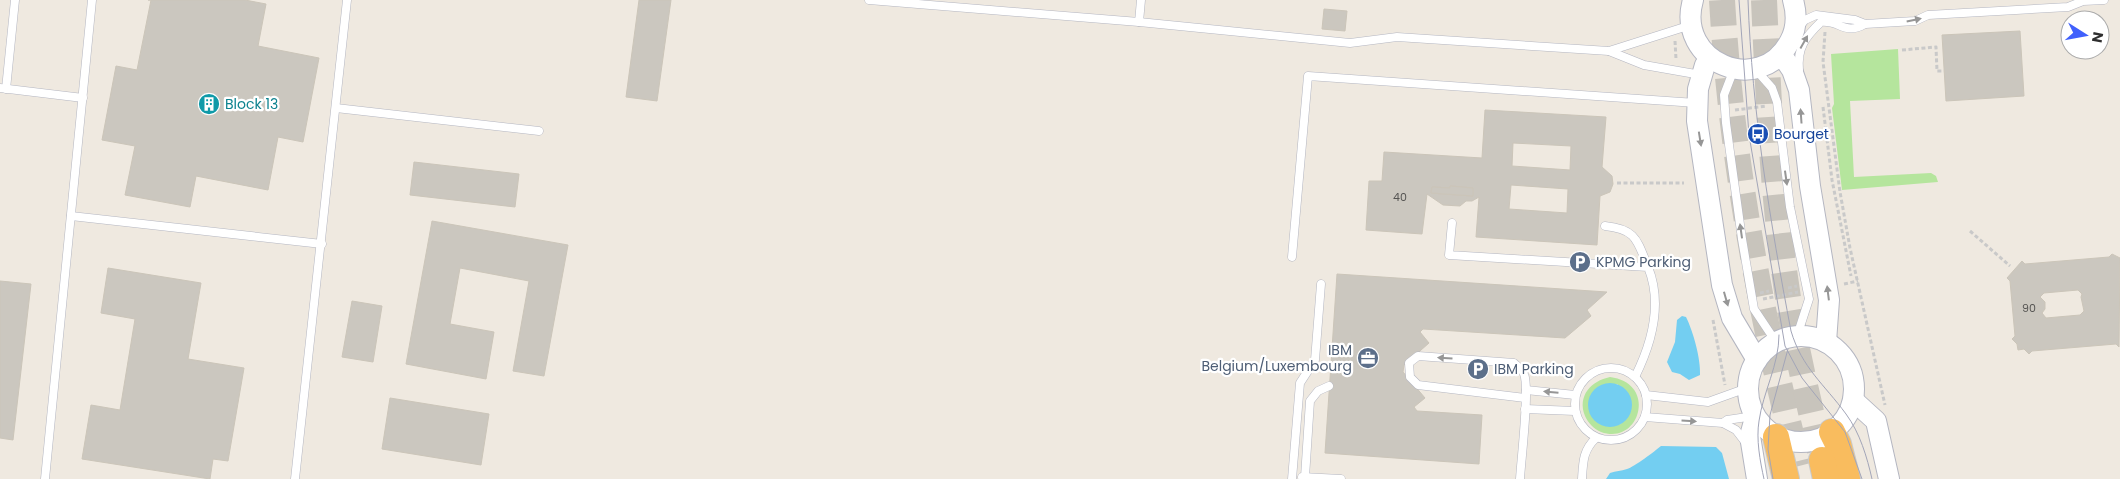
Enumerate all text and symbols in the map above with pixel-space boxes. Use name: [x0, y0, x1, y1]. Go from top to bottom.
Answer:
north arrow: [2060, 10, 2110, 60]
one-way arrow: [1906, 15, 1922, 23]
text: N: [2087, 30, 2109, 45]
one-way arrow: [1799, 36, 1808, 49]
building icon: Block 13: [197, 92, 221, 116]
place label: Block 13: [225, 94, 278, 114]
one-way arrow: [1796, 107, 1804, 123]
bus stop icon: Bourget: [1746, 122, 1770, 146]
place label: Bourget: [1774, 124, 1829, 144]
one-way arrow: [1696, 131, 1704, 147]
one-way arrow: [1782, 170, 1790, 186]
house number: 40: [1393, 189, 1407, 205]
one-way arrow: [1737, 223, 1745, 239]
parking icon: KPMG Parking: [1568, 250, 1592, 274]
place label: KPMG Parking: [1596, 252, 1691, 272]
one-way arrow: [1824, 285, 1832, 301]
one-way arrow: [1722, 291, 1730, 307]
house number: 90: [2022, 300, 2036, 316]
place label: IBM Belgium/Luxembourg: [1201, 340, 1352, 376]
office icon: IBM Belgium/Luxembourg: [1356, 346, 1380, 370]
one-way arrow: [1436, 353, 1452, 361]
parking icon: IBM Parking: [1466, 357, 1490, 381]
place label: IBM Parking: [1494, 359, 1574, 379]
one-way arrow: [1542, 388, 1558, 396]
one-way arrow: [1681, 417, 1697, 425]

